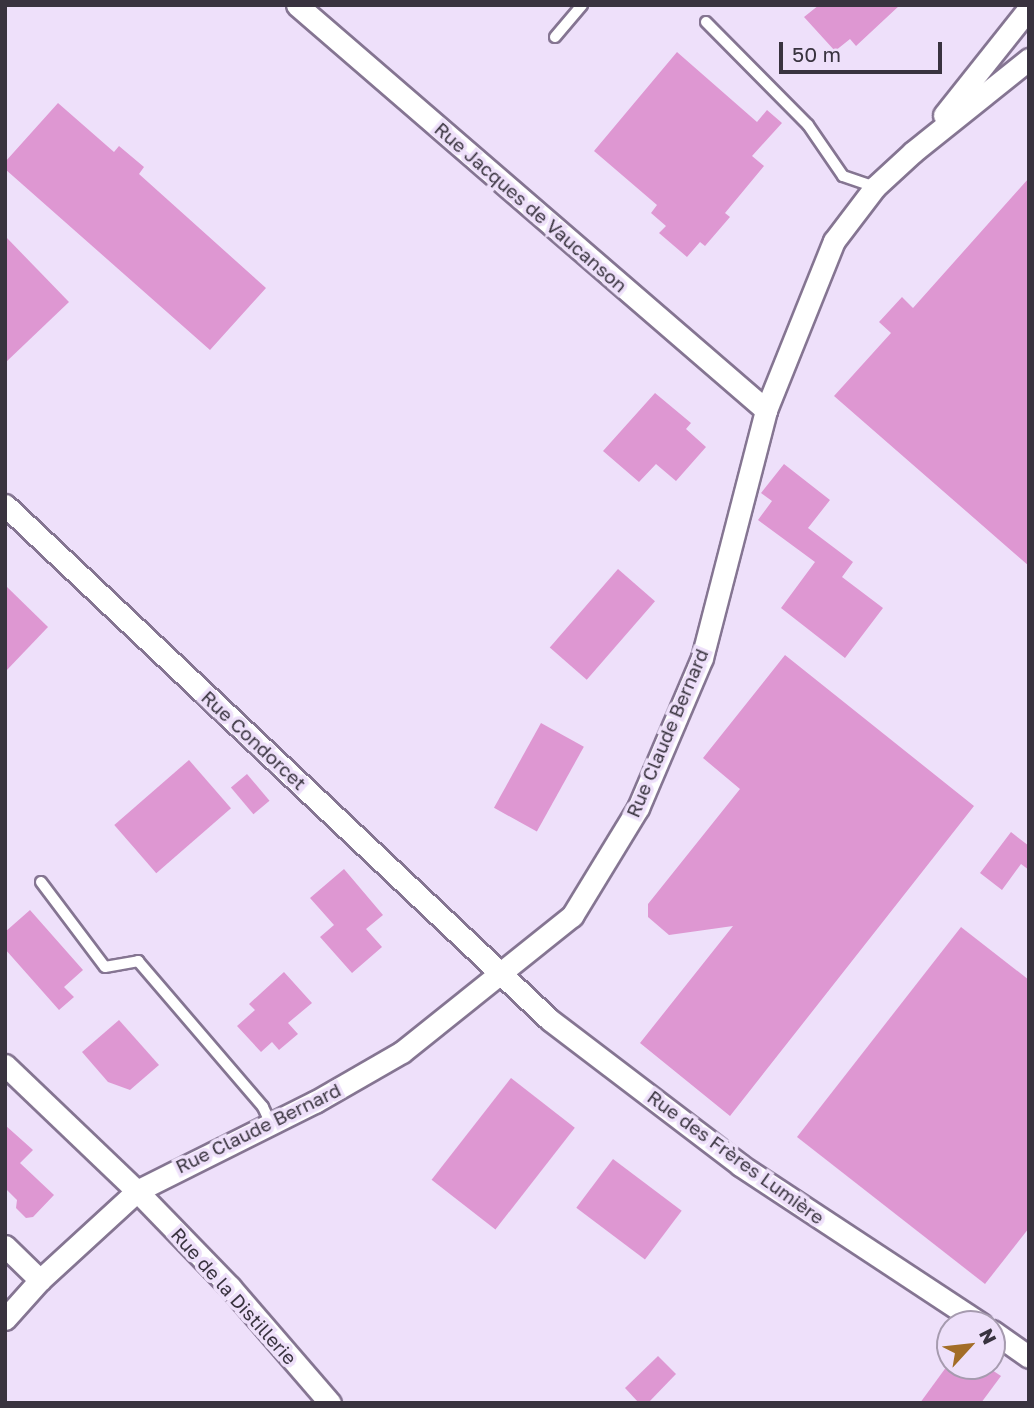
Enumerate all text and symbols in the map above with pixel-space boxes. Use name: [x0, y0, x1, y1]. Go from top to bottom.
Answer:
scale bar: [782, 28, 945, 72]
text: 50 m: [792, 41, 841, 67]
street label: Rue Jacques de Vaucanson: [430, 117, 632, 297]
street label: Rue Claude Bernard: [621, 645, 713, 821]
street label: Rue Condorcet: [197, 686, 311, 794]
street label: Rue Claude Bernard: [172, 1078, 344, 1178]
street label: Rue des Frères Lumière: [643, 1085, 829, 1229]
street label: Rue de la Distillerie: [166, 1223, 302, 1369]
north arrow: [936, 1310, 1006, 1380]
text: N: [975, 1324, 1002, 1348]

